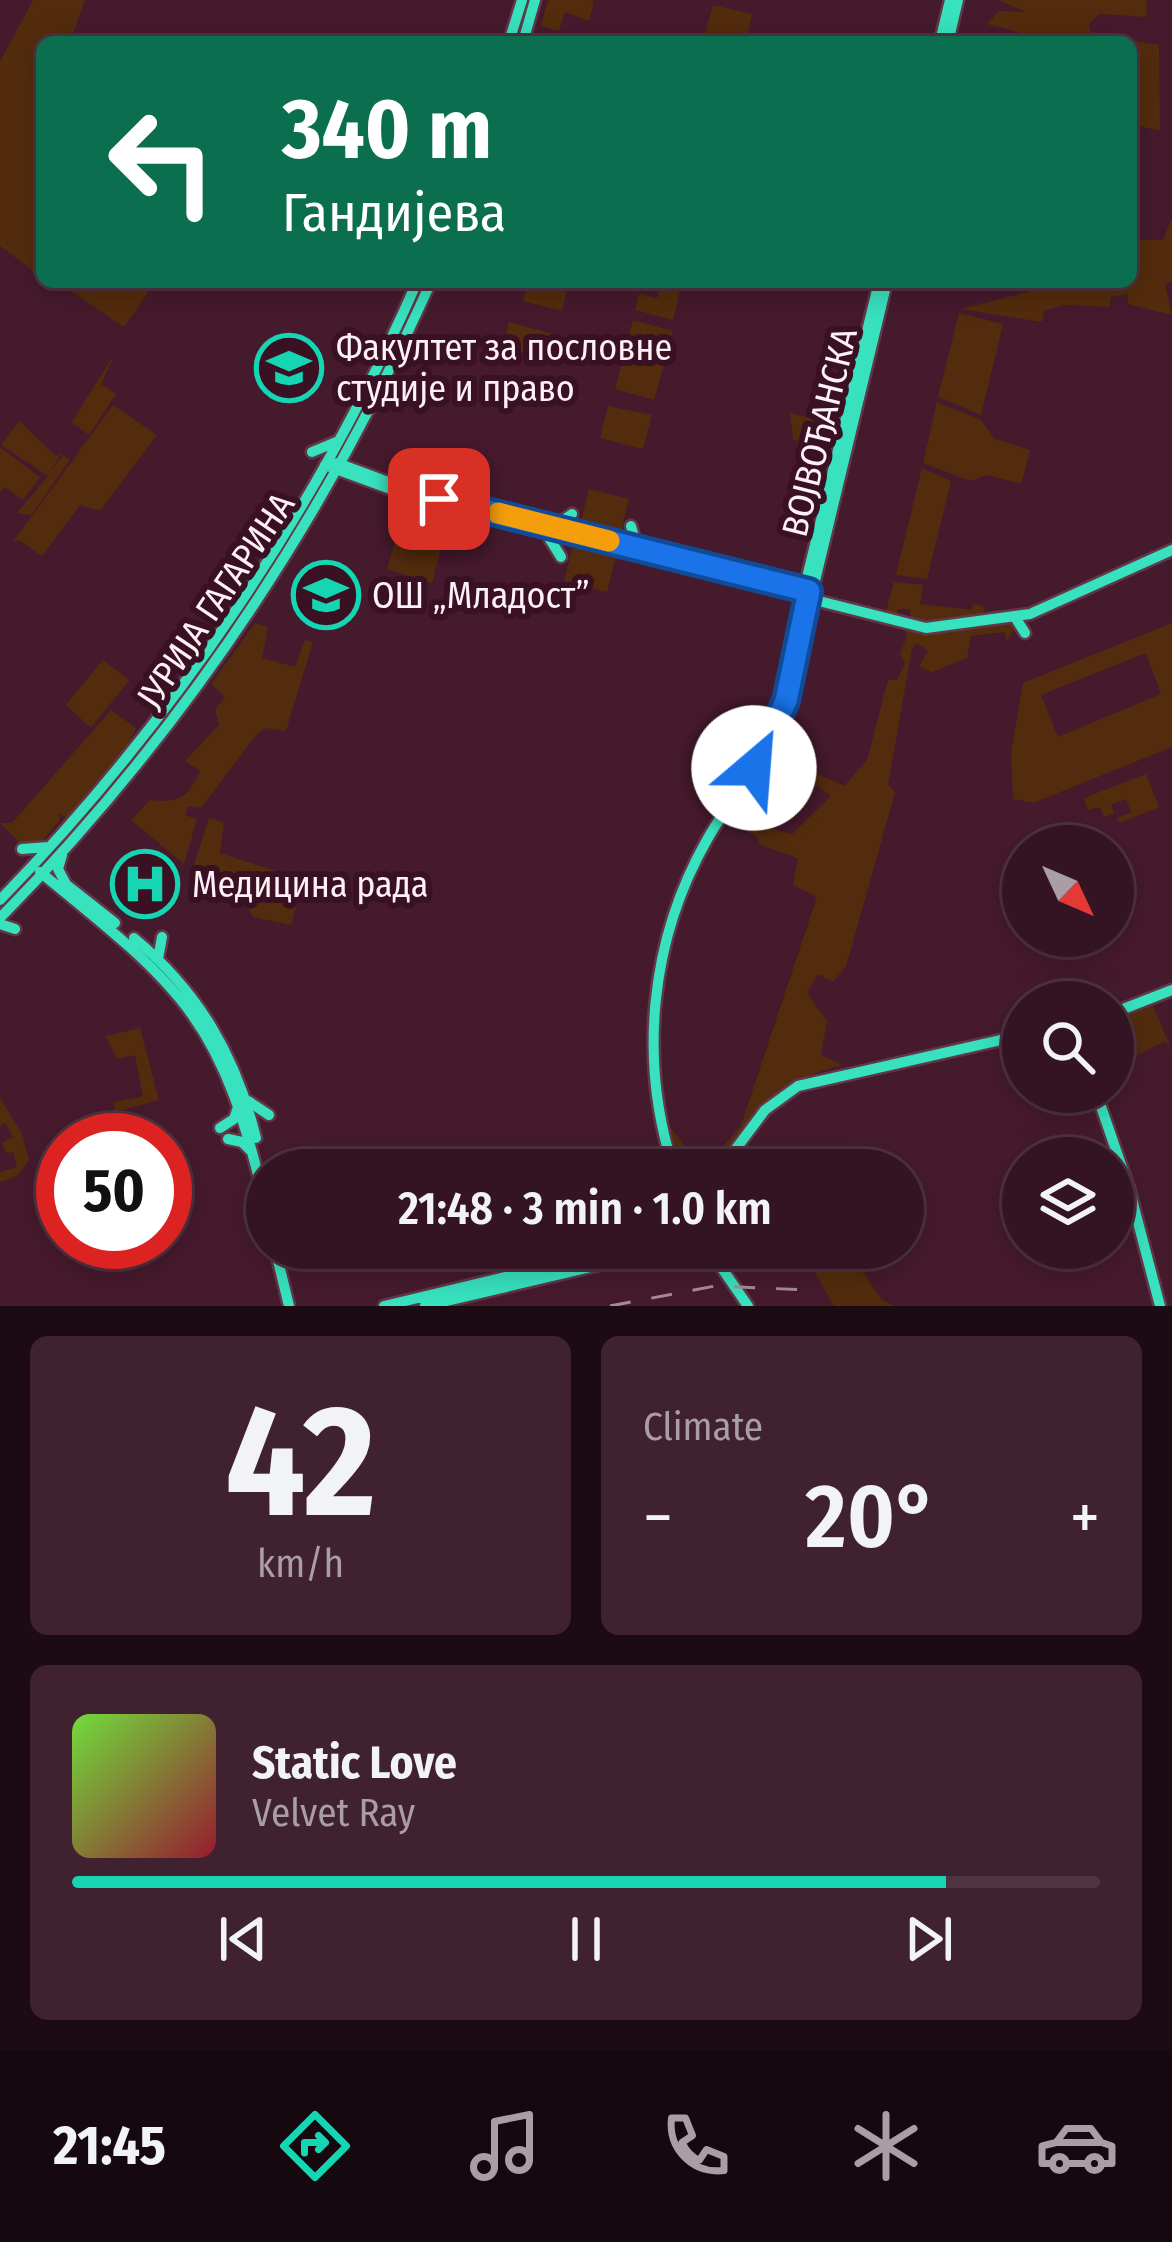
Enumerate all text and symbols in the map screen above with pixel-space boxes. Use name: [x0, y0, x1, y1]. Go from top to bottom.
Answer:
text: 340 m: [282, 79, 492, 180]
icon: left: [84, 84, 240, 240]
text: Гандијева: [282, 181, 506, 245]
street label: ВОЈВОЂАНСКА: [773, 323, 867, 541]
place label: Факултет за пословне студије и право: [336, 326, 672, 411]
school or university icon: Факултет за пословне студије и право: [254, 333, 324, 403]
pin: [388, 448, 490, 550]
icon: arrive: [406, 466, 472, 532]
street label: ЈУРИЈА ГАГАРИНА: [128, 484, 304, 717]
school or university icon: ОШ „Младост”: [291, 560, 361, 630]
place label: ОШ „Младост”: [372, 574, 590, 618]
position arrow: [691, 705, 817, 831]
north arrow: [1002, 825, 1134, 957]
map controls: [1002, 825, 1134, 1269]
hospital icon: Медицина рада: [110, 849, 180, 919]
place label: Медицина рада: [192, 863, 428, 907]
button: search: [1002, 981, 1134, 1113]
speed limit sign: 50: [36, 1113, 192, 1269]
button: layers: [1002, 1137, 1134, 1269]
text: 21:48 · 3 min · 1.0 km: [398, 1182, 772, 1236]
text: 42: [225, 1369, 376, 1556]
text: Climate: [643, 1404, 763, 1450]
text: 20°: [805, 1463, 937, 1571]
text: −: [643, 1478, 673, 1557]
text: +: [1070, 1478, 1100, 1557]
text: km/h: [257, 1541, 344, 1587]
text: Static Love: [252, 1736, 457, 1790]
text: Velvet Ray: [252, 1790, 415, 1836]
icon: previous: [210, 1906, 276, 1972]
icon: pause: [553, 1906, 619, 1972]
icon: next: [896, 1906, 962, 1972]
icon: directions: [273, 2104, 357, 2188]
icon: music: [463, 2104, 547, 2188]
icon: phone: [654, 2104, 738, 2188]
icon: climate: [844, 2104, 928, 2188]
icon: car: [1035, 2104, 1119, 2188]
text: 21:45: [53, 2114, 166, 2178]

